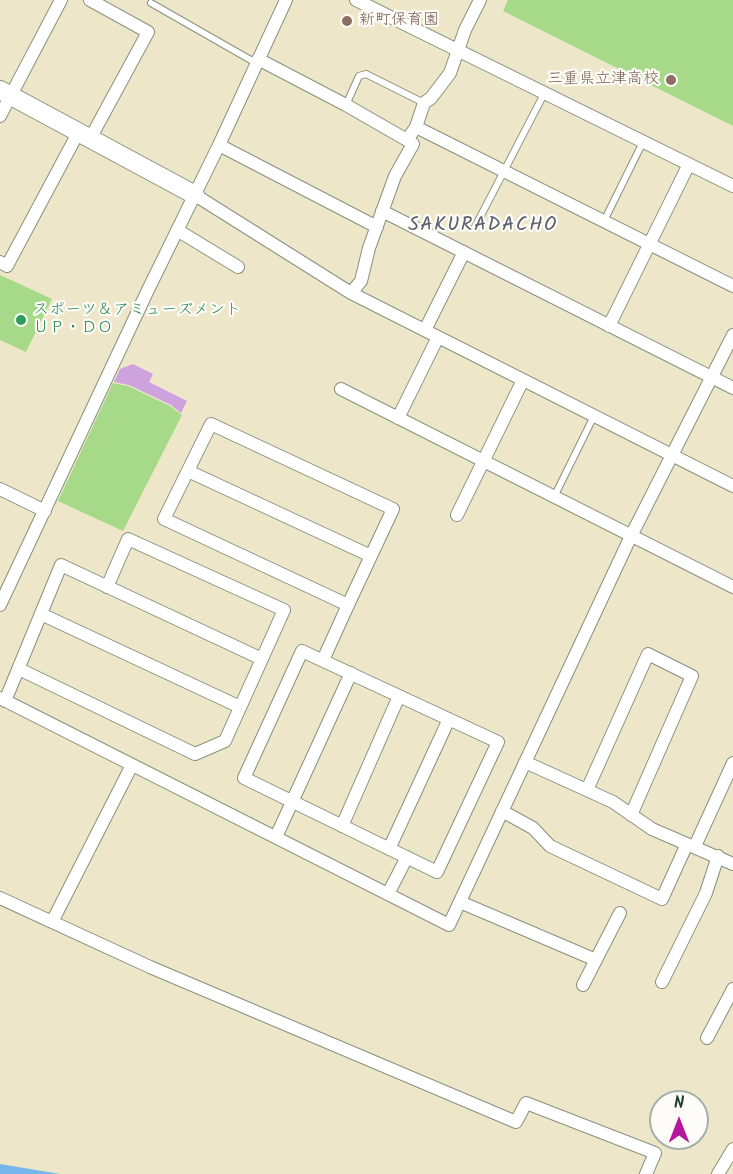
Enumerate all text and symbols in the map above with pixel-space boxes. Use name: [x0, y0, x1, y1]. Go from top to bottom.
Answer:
place label: 新町保育園: [359, 11, 439, 31]
marker: 新町保育園: [340, 14, 354, 28]
place label: 三重県立津高校: [547, 70, 659, 90]
marker: 三重県立津高校: [664, 73, 678, 87]
district label: SAKURADACHO: [408, 215, 558, 239]
place label: スポーツ＆アミューズメント ＵＰ・ＤＯ: [33, 301, 241, 339]
marker: スポーツ＆アミューズメント ＵＰ・ＤＯ: [14, 313, 28, 327]
north arrow: [649, 1090, 709, 1150]
text: N: [674, 1091, 684, 1116]

